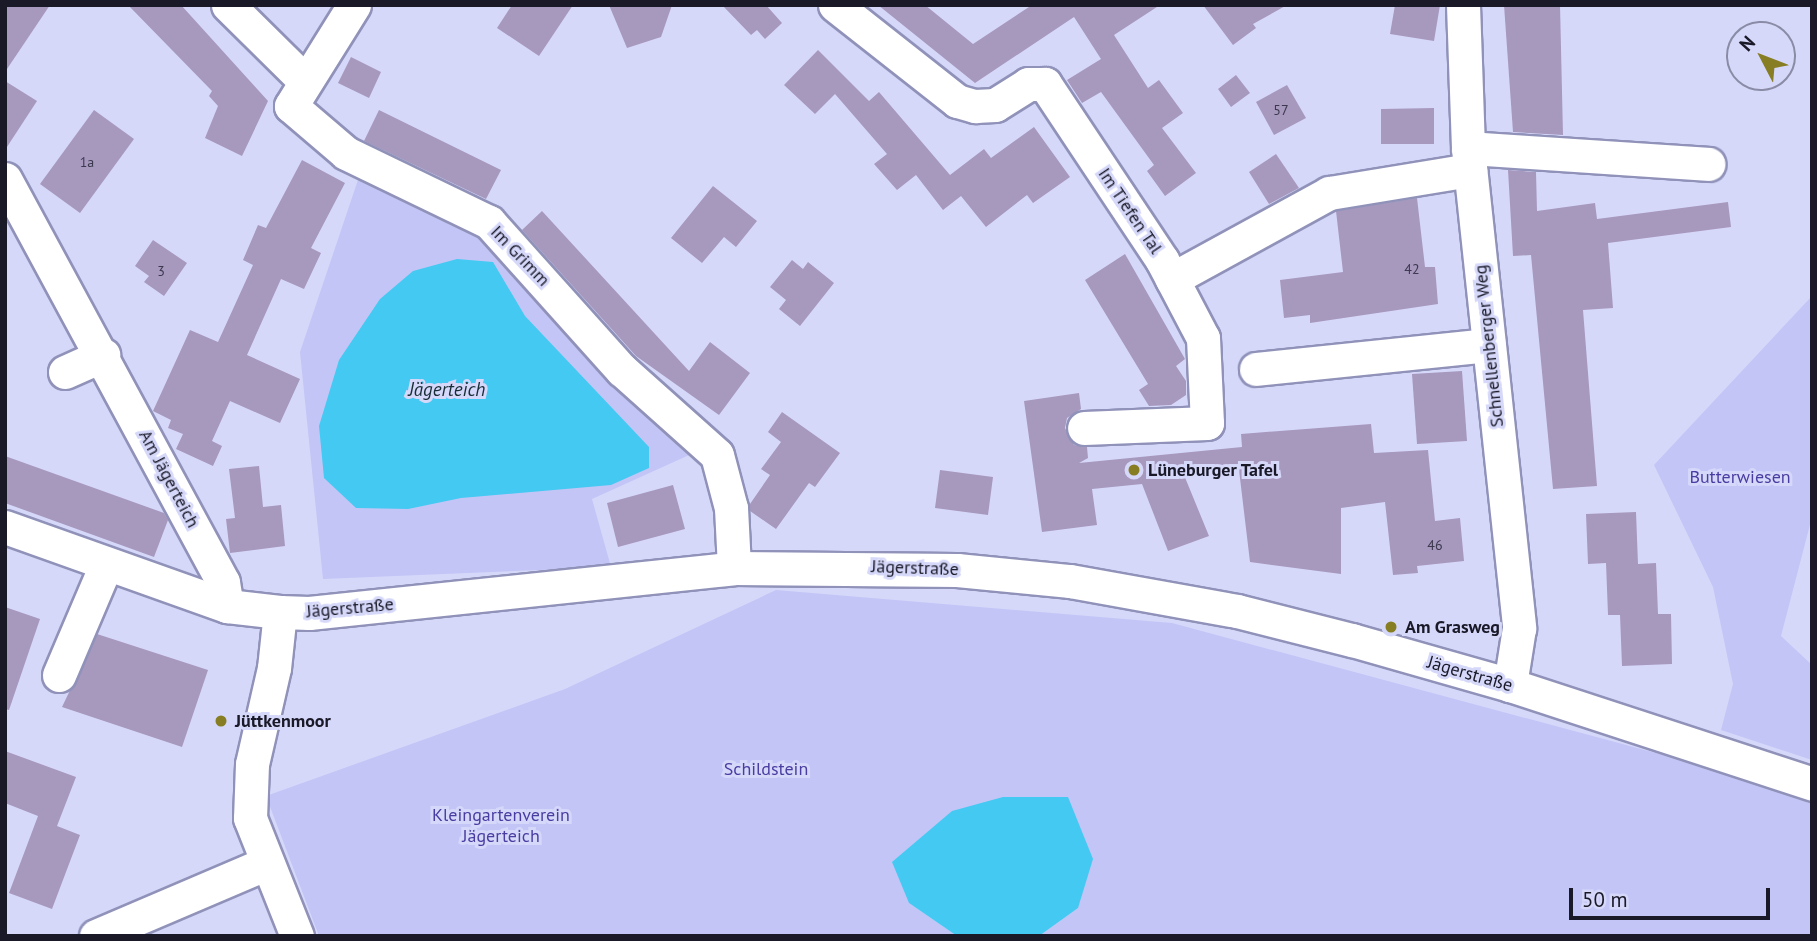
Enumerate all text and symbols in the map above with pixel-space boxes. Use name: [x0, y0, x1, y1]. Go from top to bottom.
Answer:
north arrow: [1726, 21, 1796, 91]
text: N: [1734, 31, 1760, 56]
house number: 57: [1273, 102, 1289, 118]
house number: 1a: [80, 154, 94, 170]
street label: Im Tiefen Tal: [1093, 163, 1167, 259]
street label: Im Grimm: [486, 221, 554, 291]
house number: 42: [1404, 261, 1420, 277]
house number: 3: [157, 263, 165, 279]
street label: Schnellenberger Weg: [1470, 264, 1508, 428]
water label: Jägerteich: [409, 379, 485, 401]
street label: Am Jägerteich: [134, 427, 204, 531]
place label: Lüneburger Tafel: [1148, 459, 1279, 481]
marker: Lüneburger Tafel: [1126, 462, 1142, 478]
park label: Butterwiesen: [1689, 466, 1791, 488]
house number: 46: [1427, 537, 1443, 553]
street label: Jägerstraße: [871, 556, 959, 580]
street label: Jägerstraße: [305, 593, 395, 623]
place label: Am Grasweg: [1405, 616, 1500, 638]
marker: Am Grasweg: [1383, 619, 1399, 635]
street label: Jägerstraße: [1425, 652, 1515, 696]
place label: Jüttkenmoor: [235, 710, 331, 732]
marker: Jüttkenmoor: [213, 713, 229, 729]
park label: Schildstein: [724, 758, 808, 780]
park label: Kleingartenverein Jägerteich: [432, 805, 570, 848]
scale bar: [1572, 874, 1773, 918]
text: 50 m: [1582, 886, 1628, 913]

